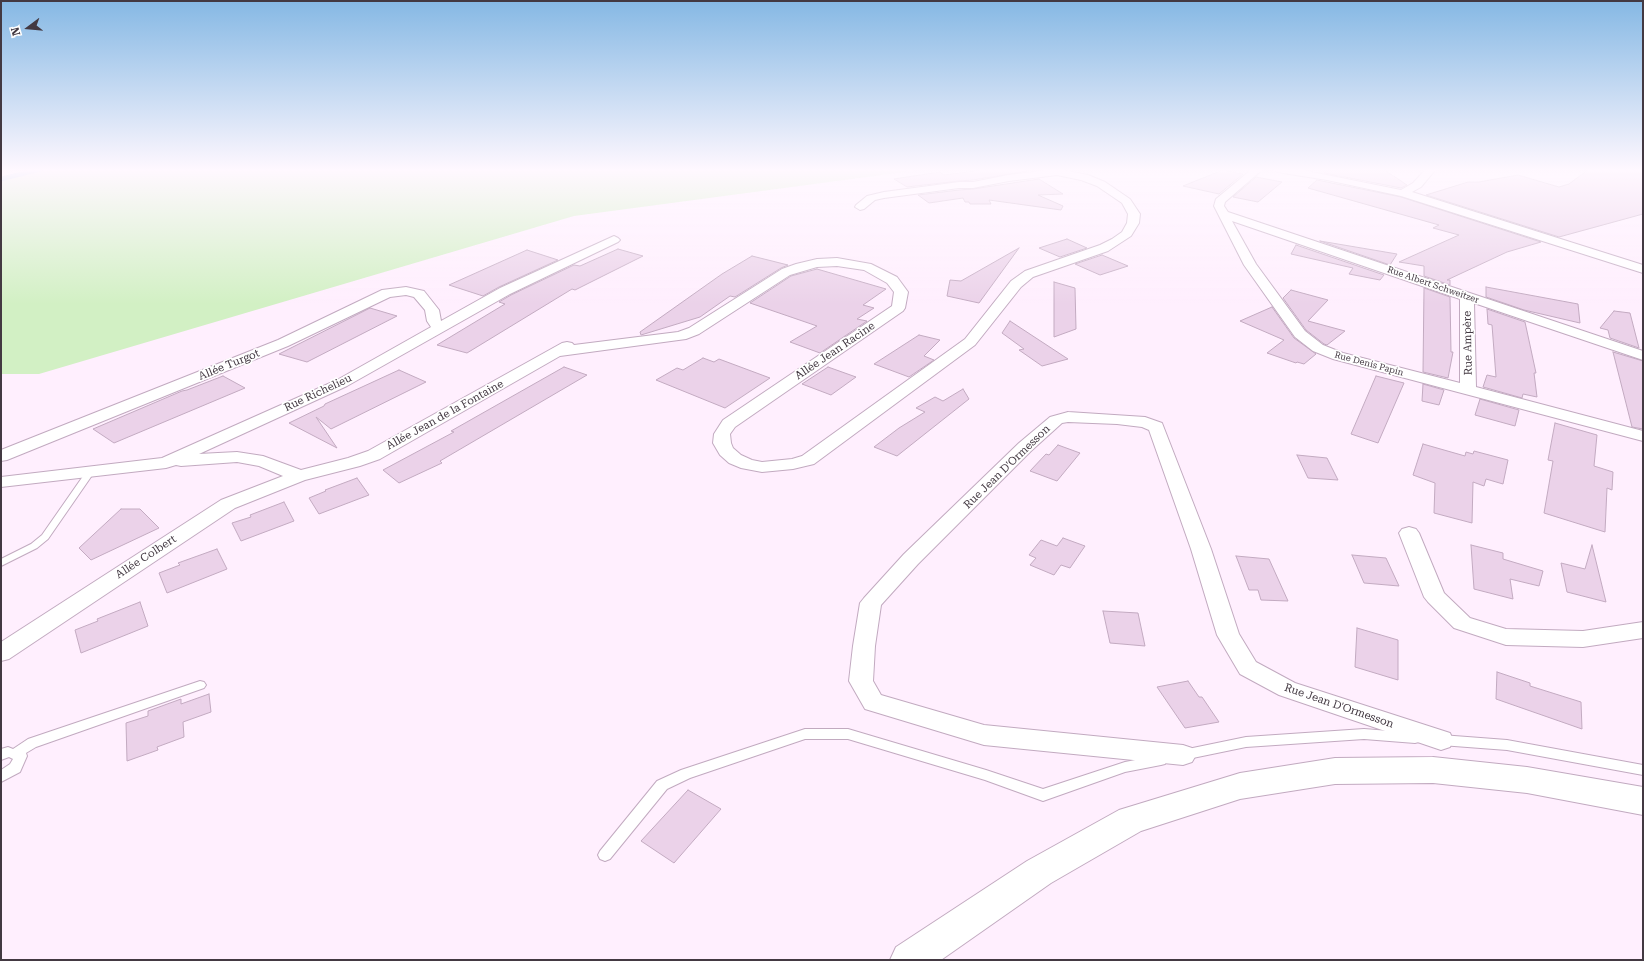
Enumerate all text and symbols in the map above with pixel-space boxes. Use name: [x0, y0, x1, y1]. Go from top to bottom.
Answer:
north arrow: [8, 8, 48, 48]
text: N: [9, 26, 23, 37]
street label: Rue Albert Schweitzer: [1386, 264, 1480, 306]
street label: Rue Ampère: [1461, 311, 1475, 375]
street label: Allée Jean Racine: [793, 319, 877, 383]
street label: Allée Turgot: [196, 347, 262, 383]
street label: Rue Denis Papin: [1333, 350, 1405, 378]
street label: Rue Richelieu: [282, 372, 354, 414]
street label: Allée Jean de la Fontaine: [384, 377, 506, 453]
street label: Rue Jean D'Ormesson: [961, 422, 1053, 512]
street label: Allée Colbert: [113, 533, 179, 581]
street label: Rue Jean D'Ormesson: [1283, 681, 1395, 731]

